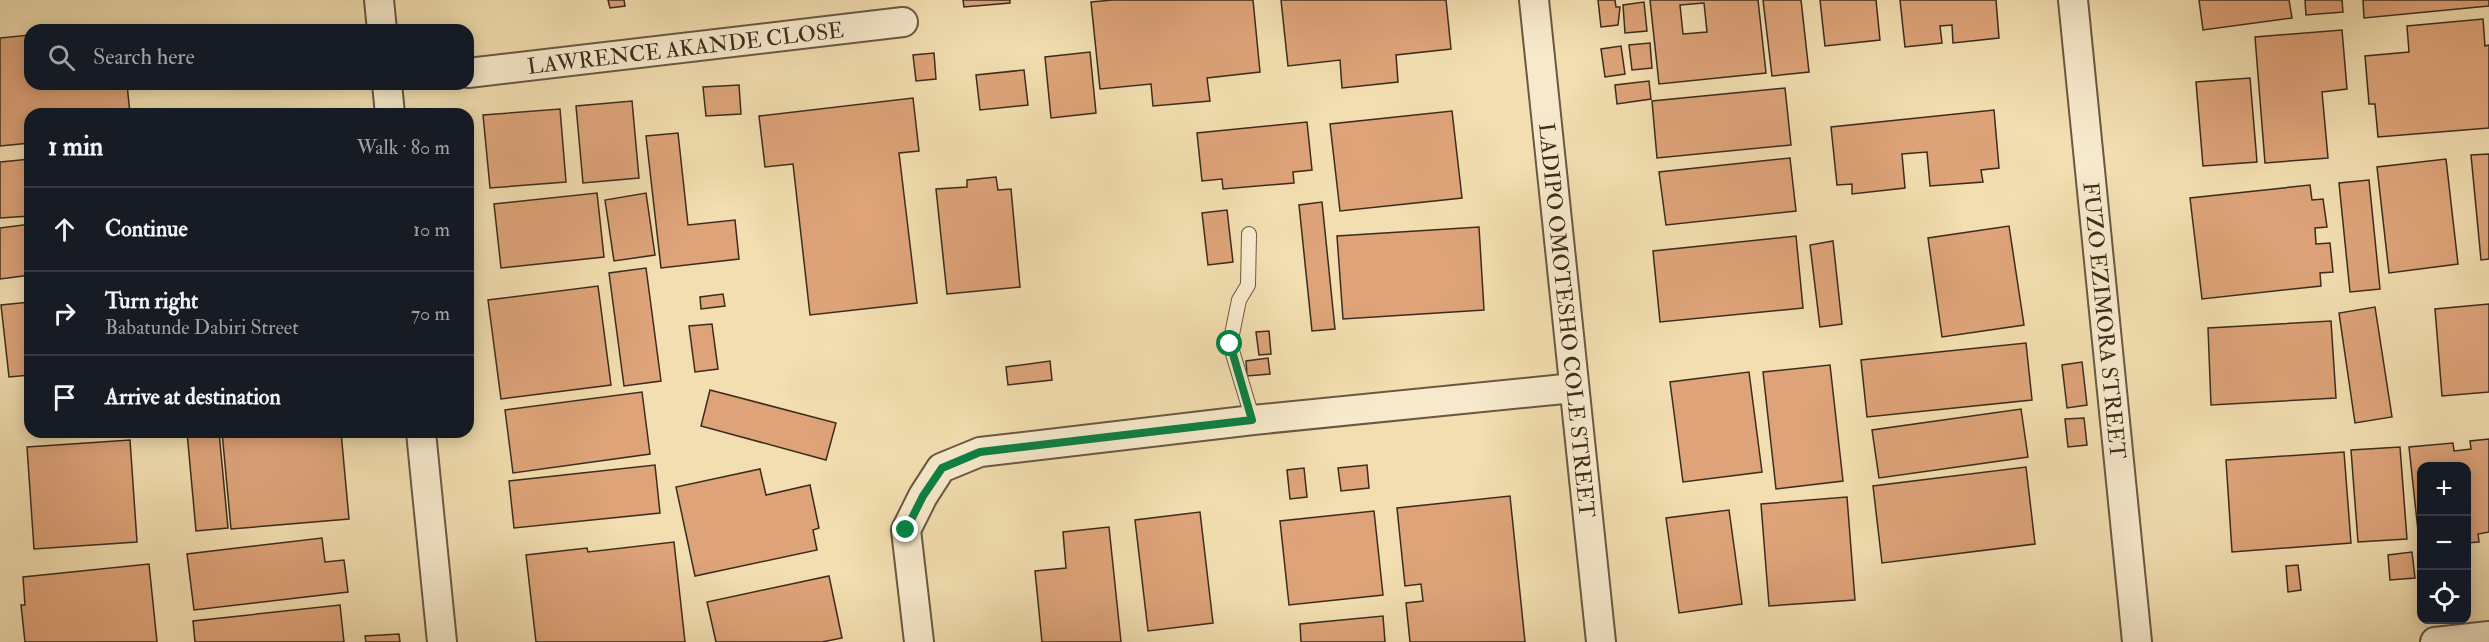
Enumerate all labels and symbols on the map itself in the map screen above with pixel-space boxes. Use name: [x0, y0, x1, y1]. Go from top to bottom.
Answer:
street label: LAWRENCE AKANDE CLOSE: [526, 16, 846, 81]
street label: LADIPO OMOTESHO COLE STREET: [1532, 122, 1601, 520]
street label: FUZO EZIMORA STREET: [2076, 181, 2132, 461]
route start: [1216, 330, 1242, 356]
route end: [892, 516, 918, 542]

